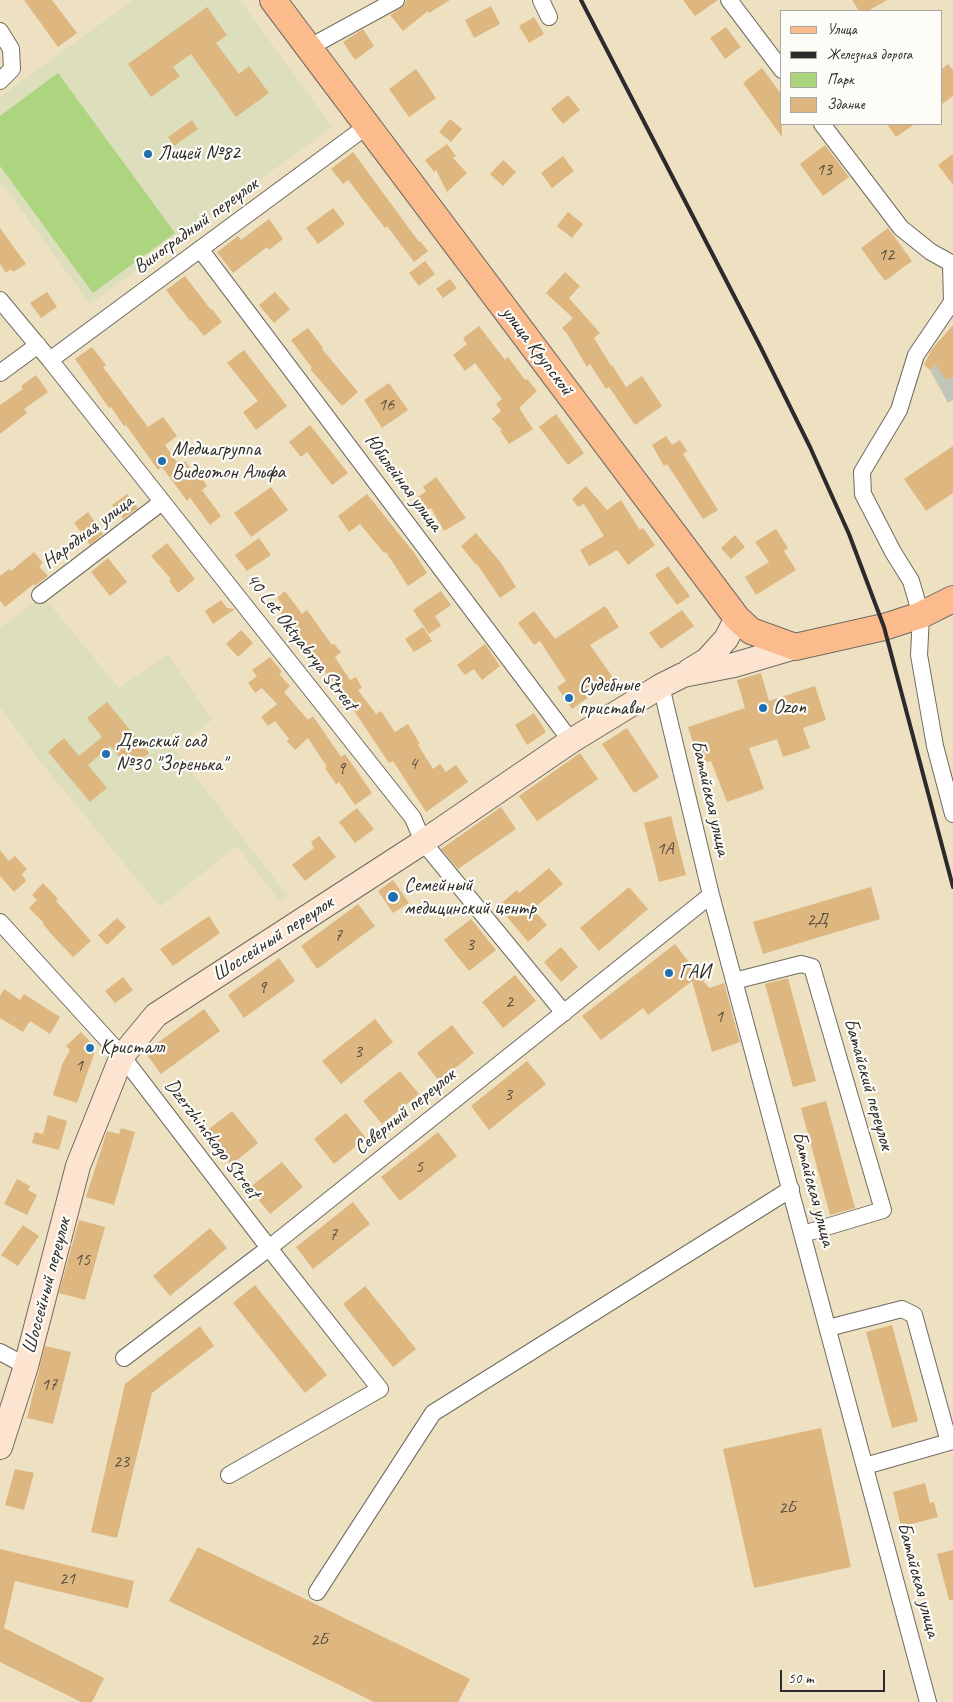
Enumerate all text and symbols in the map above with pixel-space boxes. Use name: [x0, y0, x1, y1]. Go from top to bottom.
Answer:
legend: [780, 10, 943, 125]
text: Улица: [827, 20, 857, 39]
text: Железная дорога: [827, 45, 912, 64]
text: Парк: [827, 70, 854, 89]
text: Здание: [827, 95, 865, 114]
place label: Лицей №82: [158, 142, 240, 166]
marker: Лицей №82: [142, 148, 154, 160]
house number: 13: [816, 159, 832, 181]
street label: Виноградный переулок: [129, 173, 263, 279]
house number: 12: [878, 244, 894, 266]
street label: улица Крупской: [496, 302, 578, 400]
house number: 16: [378, 394, 394, 416]
street label: Юбилейная улица: [359, 430, 447, 536]
place label: Медиагруппа Видеотон Альфа: [172, 438, 285, 485]
marker: Медиагруппа Видеотон Альфа: [156, 455, 168, 467]
street label: Народная улица: [38, 490, 138, 574]
street label: 40 Let Oktyabrya Street: [240, 568, 362, 716]
place label: Судебные приставы: [579, 674, 644, 721]
marker: Судебные приставы: [563, 692, 575, 704]
place label: Ozon: [773, 696, 806, 720]
marker: Ozon: [757, 702, 769, 714]
place label: Детский сад №30 "Зоренька": [116, 730, 227, 777]
street label: Батайская улица: [685, 738, 735, 858]
marker: Детский сад №30 "Зоренька": [100, 748, 112, 760]
house number: 4: [409, 753, 417, 775]
house number: 9: [337, 758, 345, 780]
house number: 1А: [656, 838, 674, 860]
place label: Семейный медицинский центр: [404, 874, 536, 921]
marker: Семейный медицинский центр: [386, 890, 400, 904]
street label: Шоссейный переулок: [208, 891, 338, 987]
house number: 2Д: [806, 909, 828, 931]
house number: 7: [334, 925, 342, 947]
house number: 3: [466, 934, 474, 956]
place label: ГАИ: [679, 961, 710, 985]
marker: ГАИ: [663, 967, 675, 979]
house number: 9: [258, 977, 266, 999]
house number: 2: [505, 991, 513, 1013]
house number: 1: [715, 1006, 723, 1028]
street label: Батайский переулок: [838, 1015, 898, 1153]
place label: Кристалл: [100, 1036, 164, 1060]
house number: 3: [354, 1041, 362, 1063]
marker: Кристалл: [84, 1042, 96, 1054]
house number: 1: [75, 1055, 83, 1077]
street label: Северный переулок: [349, 1064, 461, 1160]
street label: Dzerzhinskogo Street: [159, 1074, 265, 1204]
house number: 3: [504, 1084, 512, 1106]
street label: Батайская улица: [786, 1129, 840, 1249]
house number: 5: [415, 1156, 423, 1178]
street label: Шоссейный переулок: [17, 1215, 77, 1357]
house number: 7: [329, 1224, 337, 1246]
house number: 15: [74, 1249, 90, 1271]
house number: 17: [41, 1374, 57, 1396]
house number: 23: [113, 1451, 129, 1473]
house number: 2Б: [778, 1497, 796, 1519]
street label: Батайская улица: [891, 1520, 945, 1640]
house number: 21: [59, 1568, 75, 1590]
house number: 2Б: [310, 1629, 328, 1651]
scale bar: [783, 1660, 888, 1692]
text: 50 m: [788, 1669, 814, 1688]

